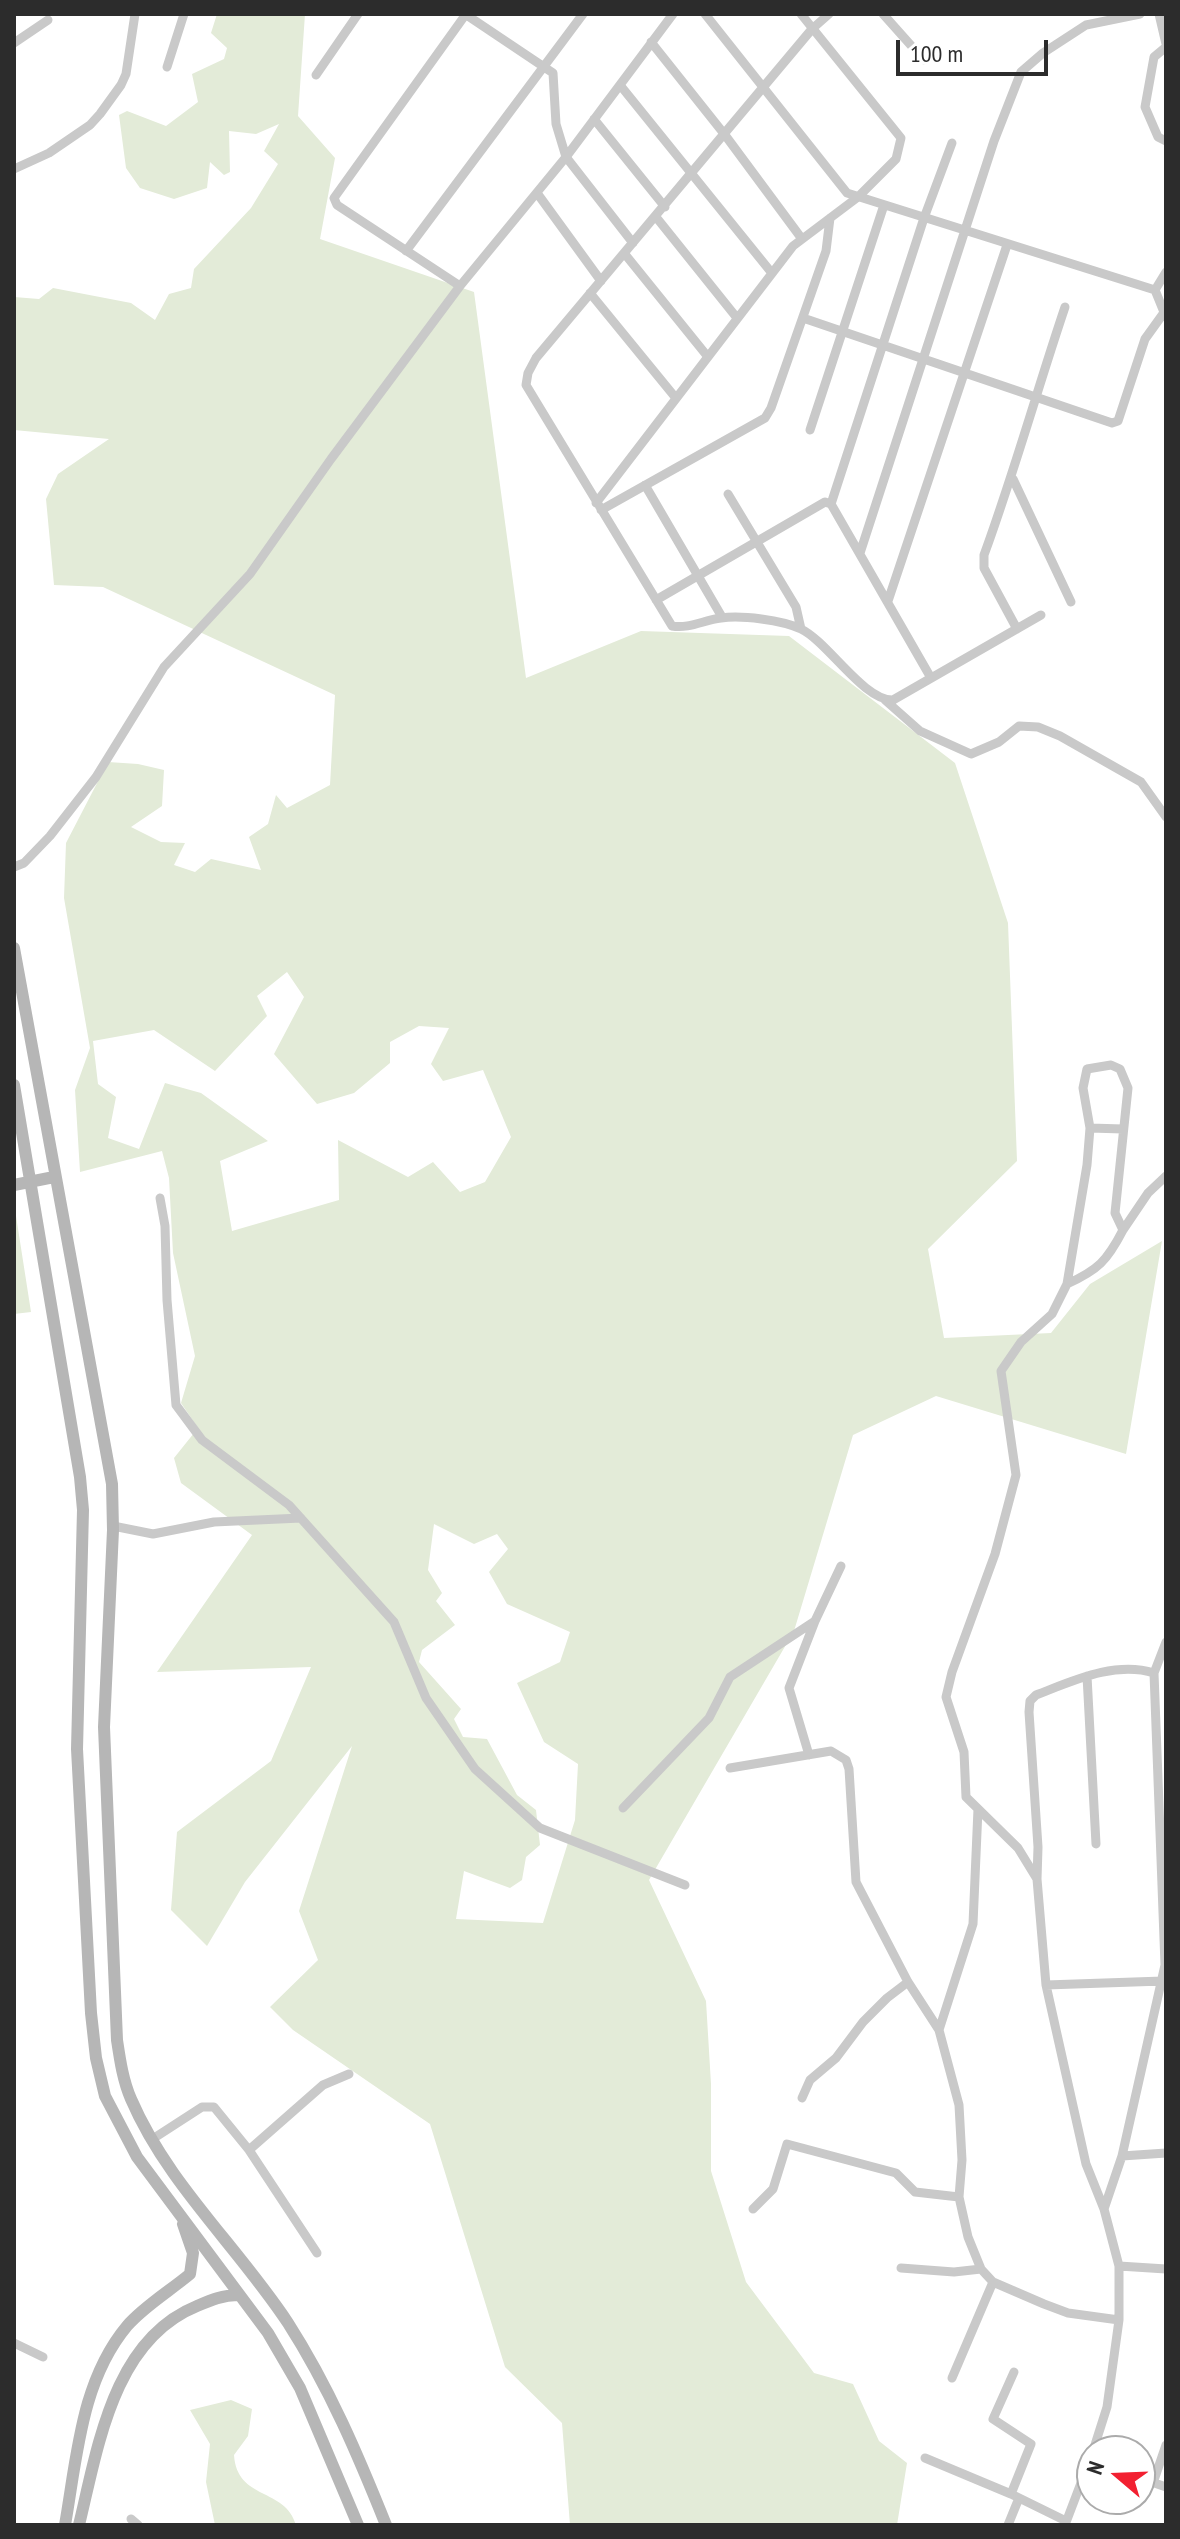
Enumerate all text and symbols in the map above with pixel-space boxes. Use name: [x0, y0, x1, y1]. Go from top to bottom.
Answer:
scale bar: [900, 24, 1052, 74]
text: 100 m: [910, 38, 963, 69]
north arrow: [1076, 2435, 1156, 2515]
text: N: [1080, 2458, 1110, 2478]

